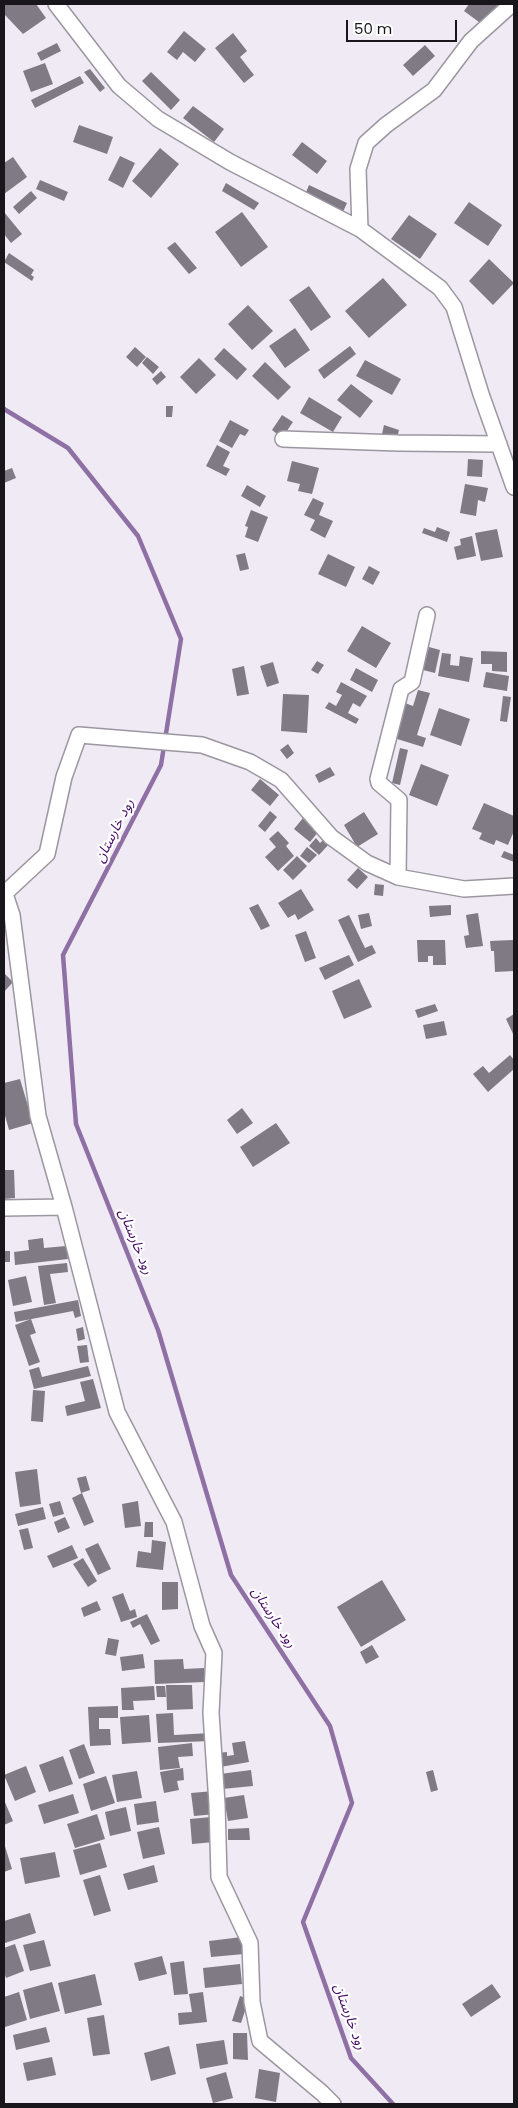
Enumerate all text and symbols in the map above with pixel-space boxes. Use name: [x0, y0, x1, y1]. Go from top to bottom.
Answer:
scale bar: [348, 10, 459, 42]
text: 50 m: [354, 18, 392, 39]
water label: رود خارستان: [92, 796, 138, 866]
water label: رود خارستان: [114, 1207, 156, 1277]
water label: رود خارستان: [247, 1584, 299, 1652]
water label: رود خارستان: [329, 1982, 369, 2052]

